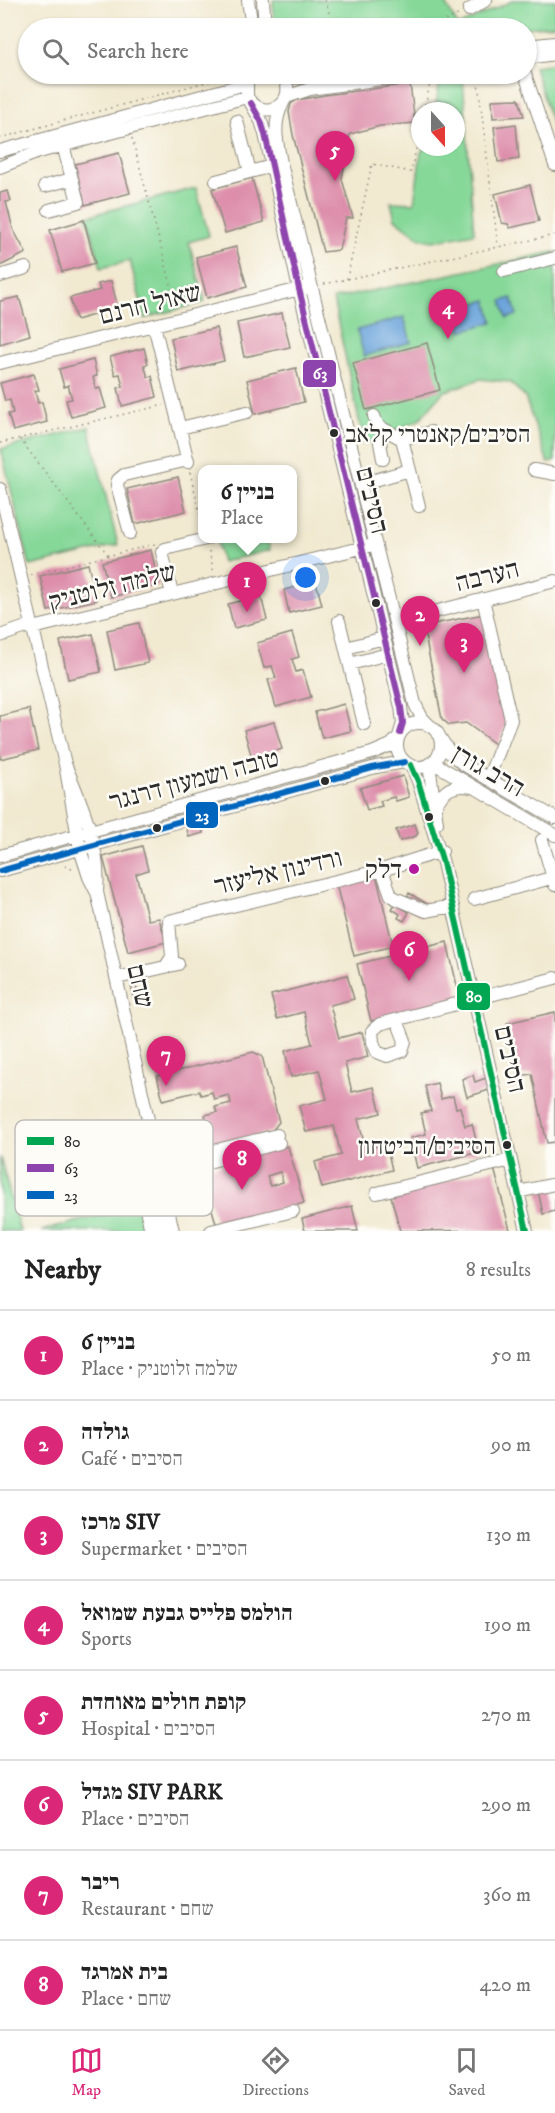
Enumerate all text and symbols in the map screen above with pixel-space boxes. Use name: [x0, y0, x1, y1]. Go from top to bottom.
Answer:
search box: [18, 18, 537, 84]
icon: search: [39, 35, 72, 68]
text: Search here: [87, 38, 189, 65]
north arrow: [411, 102, 465, 156]
pin: 5: [316, 132, 354, 181]
street label: שאול חרנם: [96, 276, 205, 333]
pin: 4: [428, 290, 468, 339]
line badge: 63: [302, 359, 337, 388]
text: 63: [313, 364, 327, 384]
place label: הסיבים/קאנטרי קלאב: [345, 420, 531, 450]
marker: הסיבים/קאנטרי קלאב: [328, 427, 340, 439]
street label: הסיבים: [347, 464, 396, 537]
popup: [198, 465, 297, 543]
text: בניין 6: [220, 479, 275, 506]
text: Place: [220, 506, 263, 531]
street label: הערבה: [452, 553, 523, 600]
street label: שלמה זלוטניק: [45, 556, 180, 619]
pin: 1: [228, 562, 266, 612]
your location: [291, 563, 320, 592]
pin: 2: [400, 596, 440, 646]
unlabelled marker: [370, 597, 382, 609]
pin: 3: [444, 624, 484, 673]
street label: הרב גורן: [446, 737, 531, 805]
street label: טובה ושמעון דרנגר: [106, 742, 283, 819]
unlabelled marker: [319, 775, 331, 787]
line badge: 23: [185, 801, 219, 829]
text: 23: [195, 806, 209, 826]
unlabelled marker: [423, 811, 435, 823]
unlabelled marker: [151, 822, 163, 834]
street label: ורדינון אליעזר: [211, 842, 346, 903]
place label: דלק: [365, 854, 402, 887]
marker: דלק: [407, 862, 421, 876]
pin: 6: [390, 932, 428, 981]
street label: שחם: [119, 961, 161, 1012]
line badge: 80: [456, 982, 491, 1011]
text: 80: [466, 987, 483, 1007]
street label: הסיבים: [486, 1023, 533, 1096]
pin: 7: [146, 1036, 186, 1086]
legend: [15, 1120, 213, 1216]
text: 80: [64, 1132, 81, 1152]
place label: הסיבים/הביטחון: [358, 1132, 496, 1162]
marker: הסיבים/הביטחון: [501, 1139, 513, 1151]
pin: 8: [222, 1140, 262, 1190]
text: 63: [64, 1159, 78, 1179]
text: 23: [64, 1186, 78, 1206]
text: Nearby: [24, 1254, 101, 1287]
text: 8 results: [466, 1258, 531, 1283]
text: בניין 6: [81, 1329, 135, 1356]
text: 1: [40, 1343, 47, 1368]
text: 50 m: [491, 1343, 531, 1368]
text: Place · שלמה זלוטניק: [81, 1357, 238, 1382]
text: גולדה: [81, 1419, 130, 1446]
text: 2: [39, 1433, 48, 1458]
text: 90 m: [491, 1433, 531, 1458]
text: Café · הסיבים: [81, 1447, 183, 1472]
text: מרכז SIV: [81, 1509, 160, 1536]
text: 3: [40, 1523, 47, 1548]
text: 130 m: [486, 1523, 531, 1548]
text: Supermarket · הסיבים: [81, 1537, 248, 1562]
text: הולמס פלייס גבעת שמואל: [81, 1600, 293, 1627]
text: 4: [38, 1613, 49, 1638]
text: 190 m: [484, 1613, 531, 1638]
text: Sports: [81, 1627, 132, 1652]
text: קופת חולים מאוחדת: [81, 1689, 246, 1716]
text: 5: [39, 1703, 48, 1728]
text: 270 m: [481, 1703, 531, 1728]
text: Hospital · הסיבים: [81, 1717, 215, 1742]
text: מגדל SIV PARK: [81, 1779, 223, 1806]
text: 6: [38, 1793, 49, 1818]
text: 290 m: [481, 1793, 531, 1818]
text: Place · הסיבים: [81, 1807, 189, 1832]
text: ריבר: [81, 1869, 120, 1896]
text: 7: [38, 1883, 49, 1908]
text: 360 m: [483, 1883, 531, 1908]
text: Restaurant · שחם: [81, 1897, 214, 1922]
text: בית אמרגד: [81, 1959, 168, 1986]
text: 8: [38, 1973, 49, 1998]
text: 420 m: [480, 1973, 531, 1998]
text: Place · שחם: [81, 1987, 171, 2012]
tab: Map: [70, 2044, 103, 2100]
tab: Directions: [242, 2044, 309, 2100]
tab: Saved: [448, 2044, 485, 2100]

